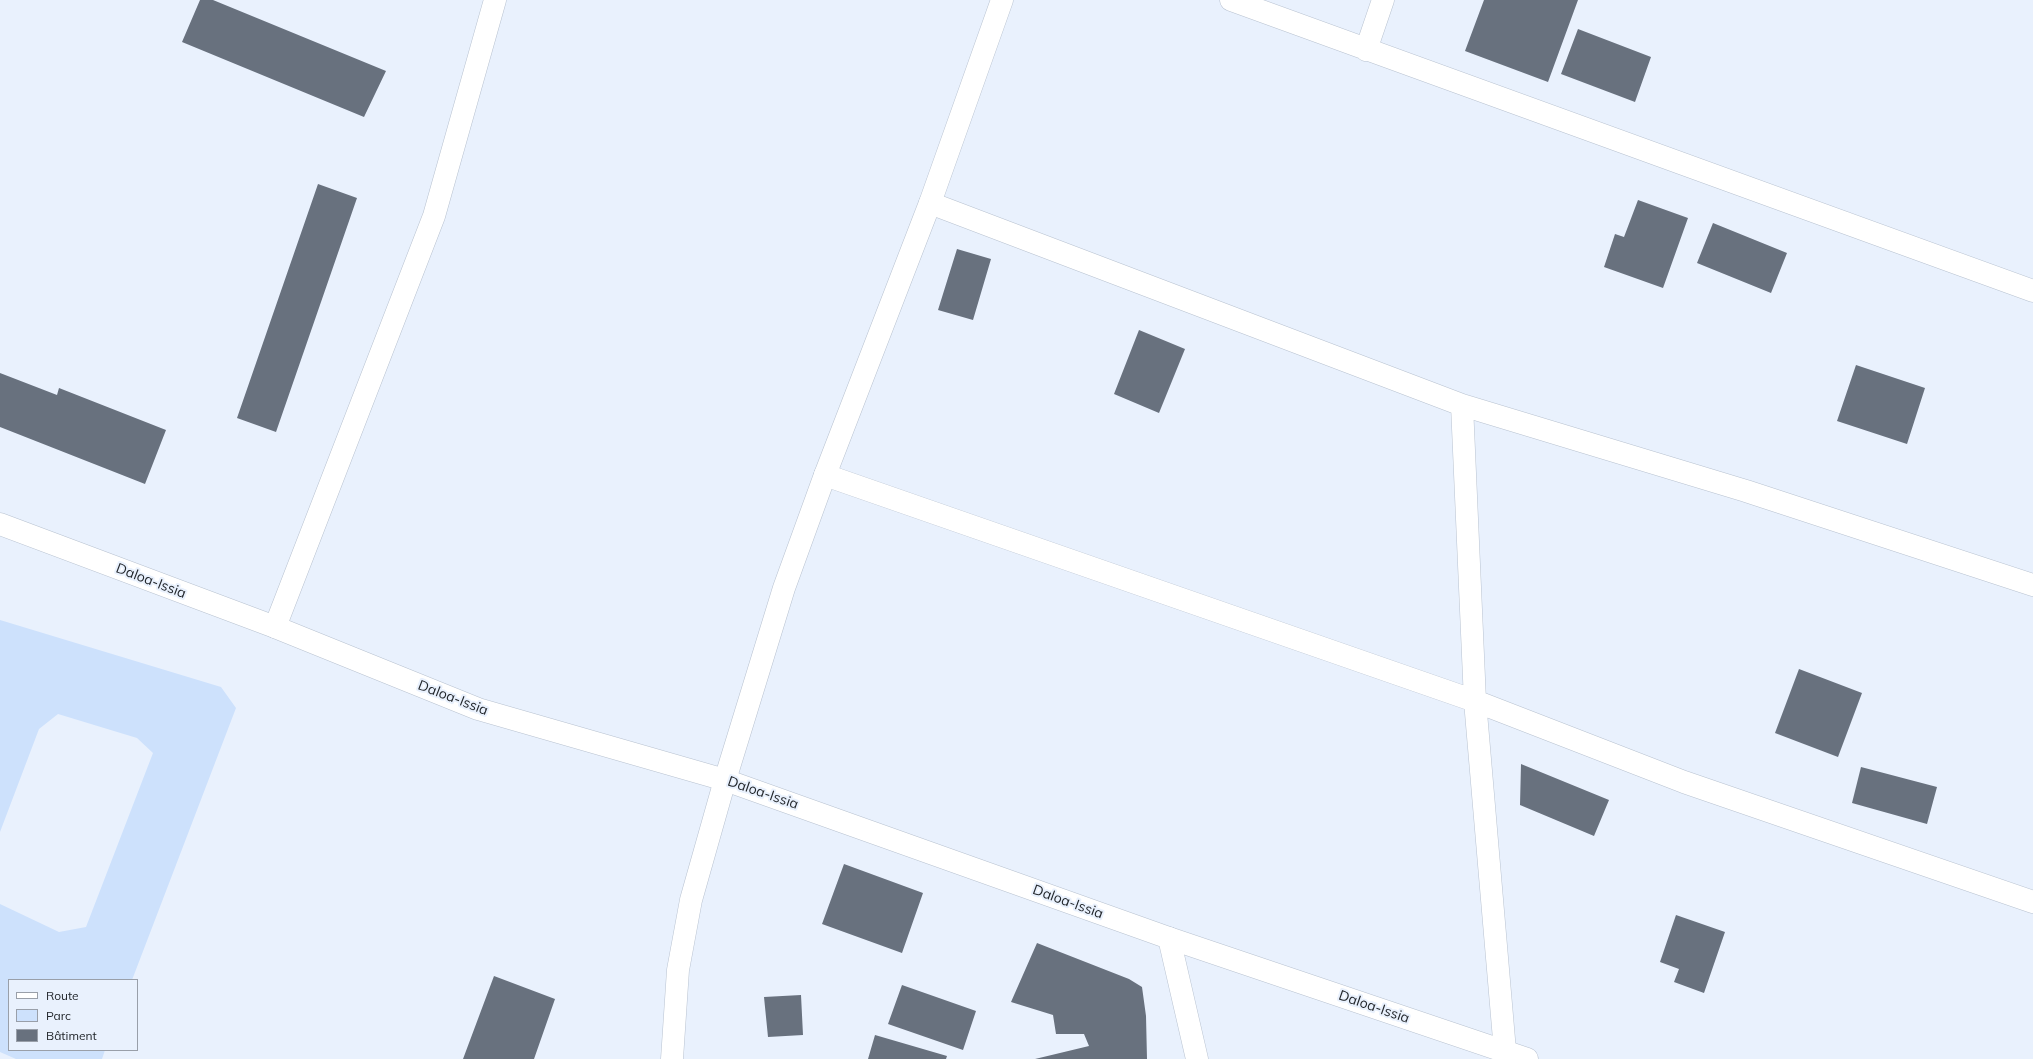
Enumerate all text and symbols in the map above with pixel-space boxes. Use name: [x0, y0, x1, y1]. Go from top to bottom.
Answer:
street label: Daloa-Issia: [114, 560, 188, 602]
street label: Daloa-Issia: [416, 677, 490, 719]
street label: Daloa-Issia: [725, 773, 801, 813]
street label: Daloa-Issia: [1030, 881, 1106, 923]
legend: [8, 979, 138, 1051]
street label: Daloa-Issia: [1336, 987, 1412, 1027]
text: Route: [46, 988, 79, 1003]
text: Parc: [46, 1008, 71, 1023]
text: Bâtiment: [46, 1028, 97, 1043]

